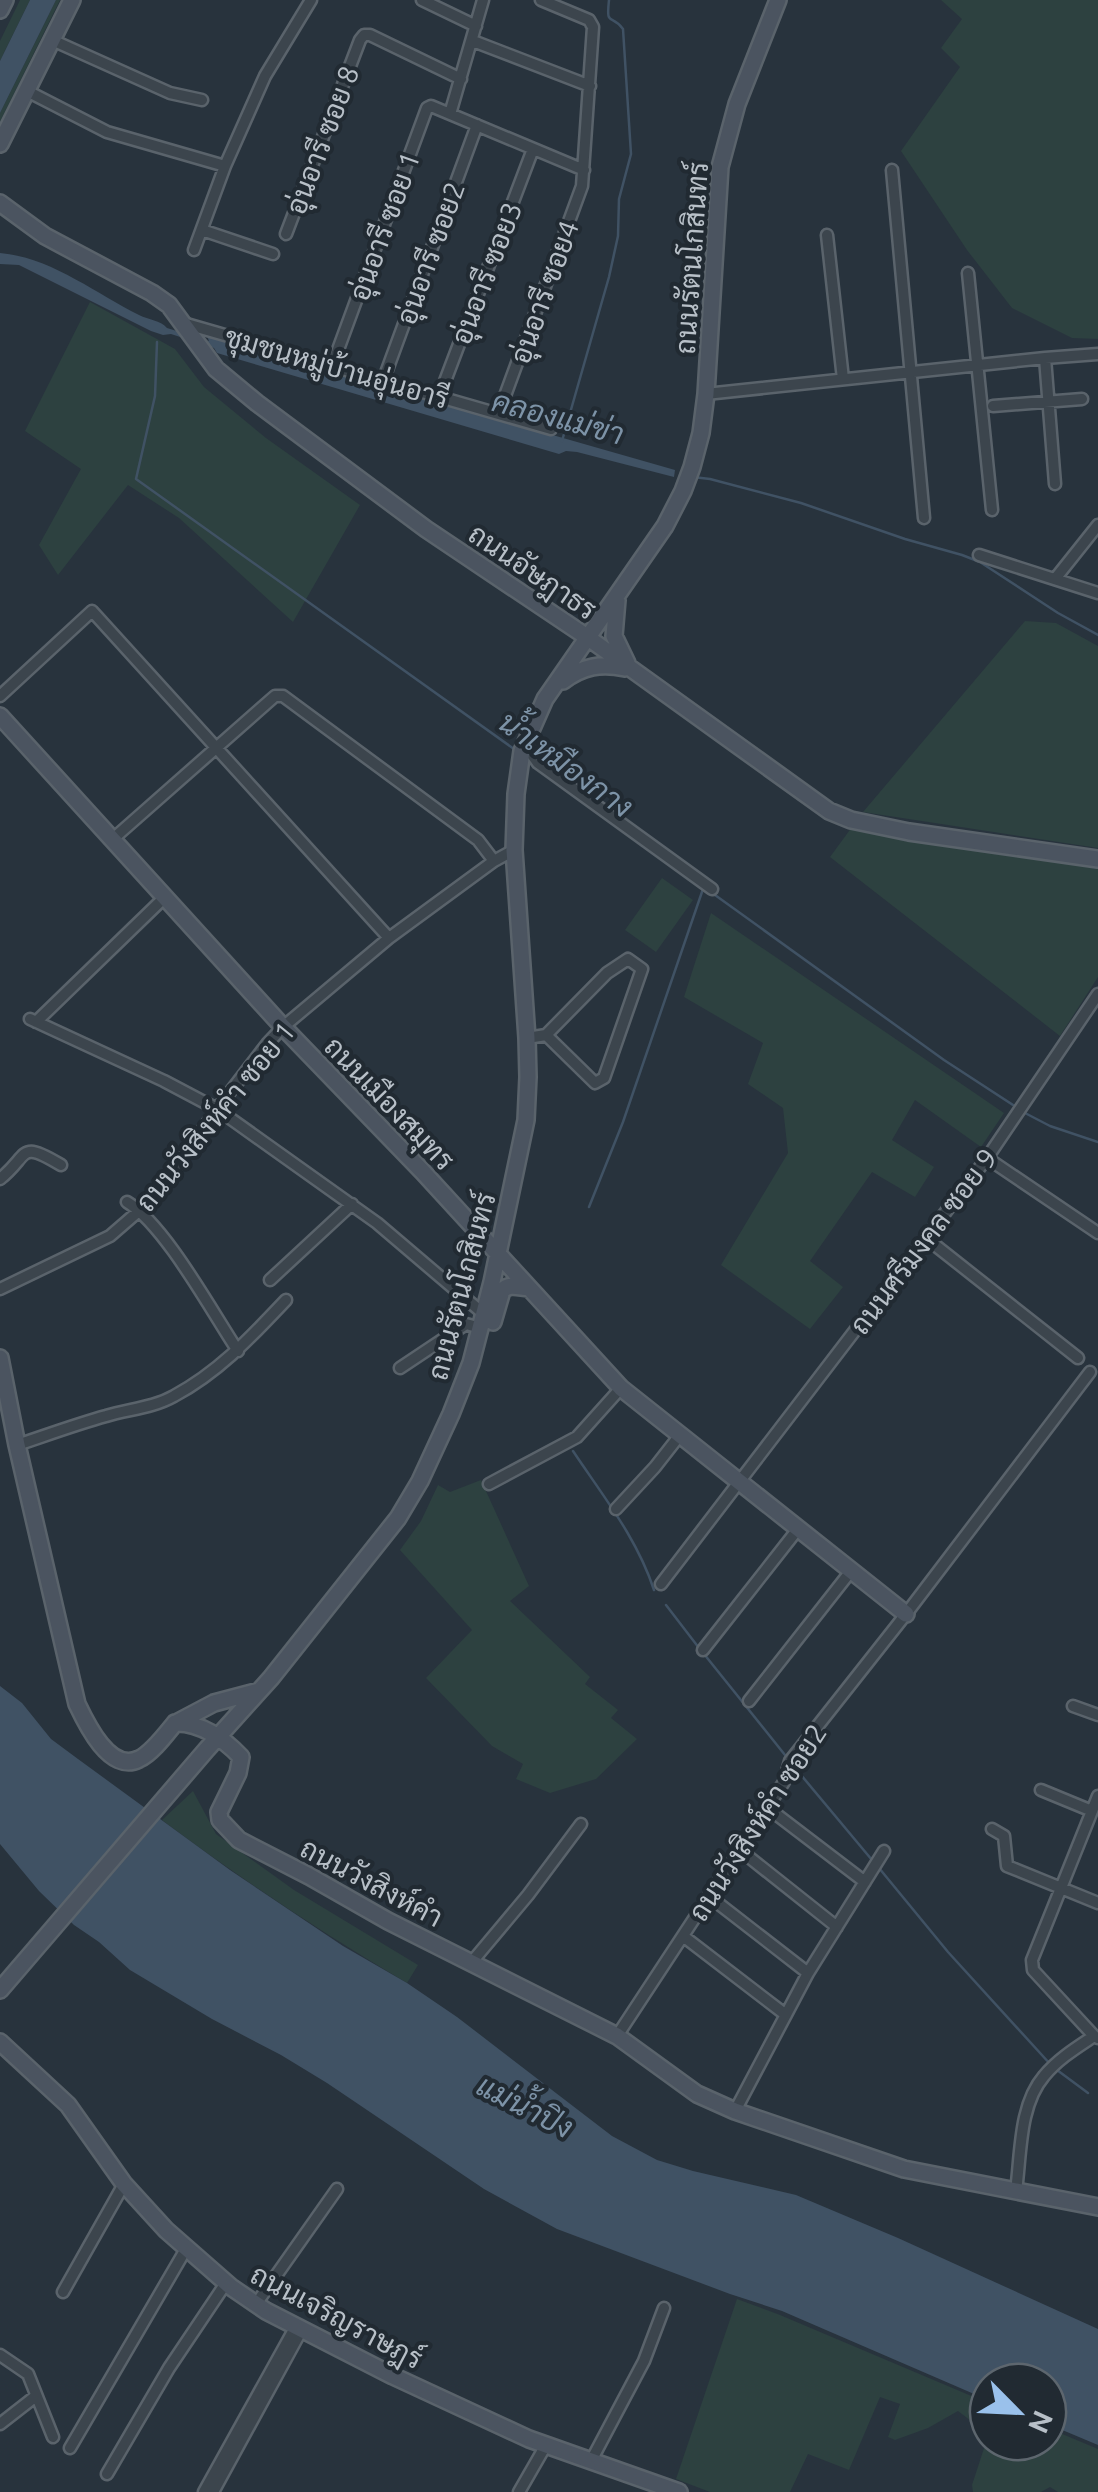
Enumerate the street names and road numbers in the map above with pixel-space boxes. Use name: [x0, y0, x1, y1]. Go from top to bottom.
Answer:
street label: อุ่นอารี ซอย 8: [278, 61, 369, 220]
street label: อุ่นอารี ซอย 1: [341, 147, 430, 306]
street label: ถนนรัตนโกสินทร์: [666, 160, 713, 355]
street label: อุ่นอารี ซอย2: [388, 177, 475, 330]
street label: อุ่นอารี ซอย3: [443, 197, 532, 350]
street label: อุ่นอารี ซอย4: [502, 216, 589, 369]
street label: ชุมชนหมู่บ้านอุ่นอารี: [220, 318, 453, 419]
street label: ถนนอัษฎาธร: [461, 515, 604, 629]
street label: ถนนวังสิงห์คำ ซอย 1: [127, 1013, 301, 1217]
street label: ถนนเมืองสมุทร: [315, 1029, 462, 1179]
street label: ถนนศรีมงคล ซอย 9: [842, 1141, 1003, 1340]
street label: ถนนรัตนโกสินทร์: [418, 1188, 501, 1383]
street label: ถนนวังสิงห์คำ ซอย2: [679, 1716, 832, 1926]
street label: ถนนวังสิงห์คำ: [296, 1829, 450, 1932]
street label: ถนนเจริญราษฎร์: [244, 2255, 429, 2379]

